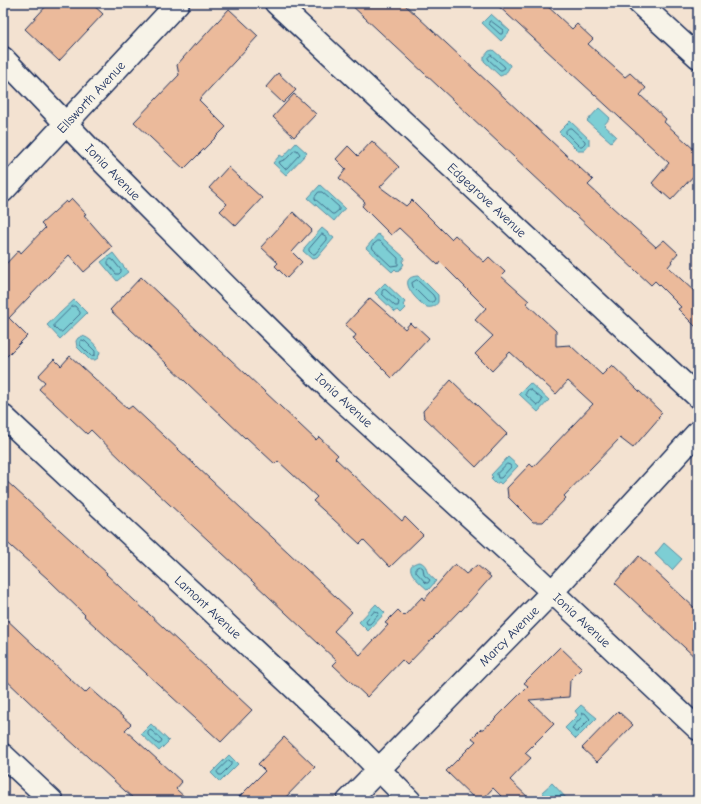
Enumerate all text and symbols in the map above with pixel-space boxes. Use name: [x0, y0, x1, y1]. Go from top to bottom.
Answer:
street label: Ellsworth Avenue: [54, 57, 129, 136]
street label: Ionia Avenue: [82, 141, 144, 204]
street label: Edgegrove Avenue: [444, 160, 530, 241]
street label: Ionia Avenue: [312, 370, 376, 431]
street label: Lamont Avenue: [172, 572, 245, 642]
street label: Ionia Avenue: [550, 590, 614, 651]
street label: Marcy Avenue: [476, 603, 542, 669]

